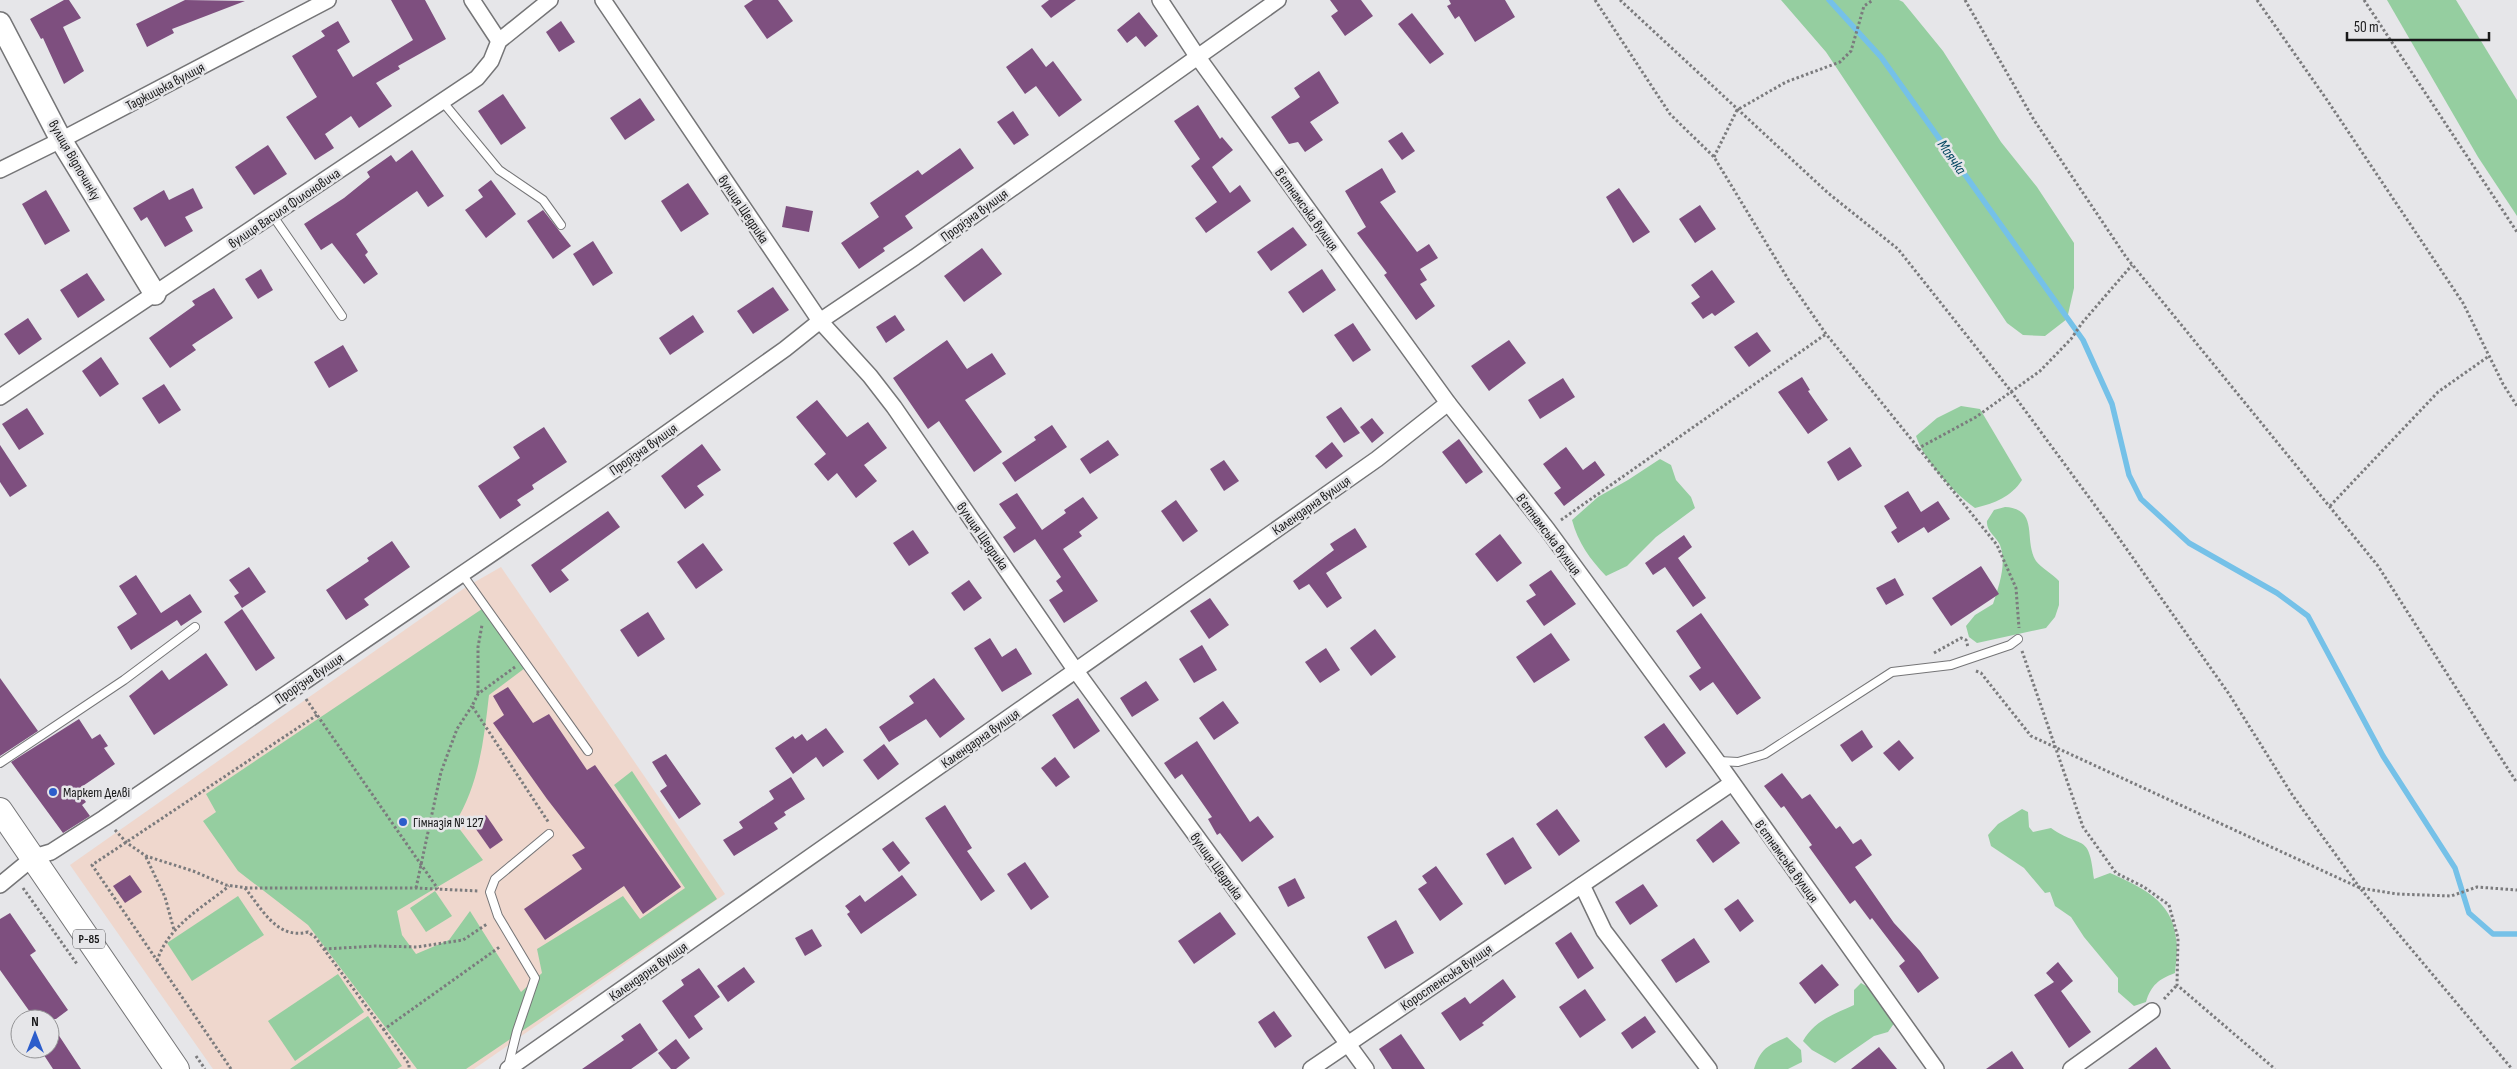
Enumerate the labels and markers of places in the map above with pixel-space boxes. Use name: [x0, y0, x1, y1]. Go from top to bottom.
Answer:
place label: Маркет Делві: [63, 784, 130, 801]
marker: Маркет Делві: [47, 786, 59, 798]
place label: Гімназія № 127: [413, 814, 484, 831]
marker: Гімназія № 127: [397, 816, 409, 828]

